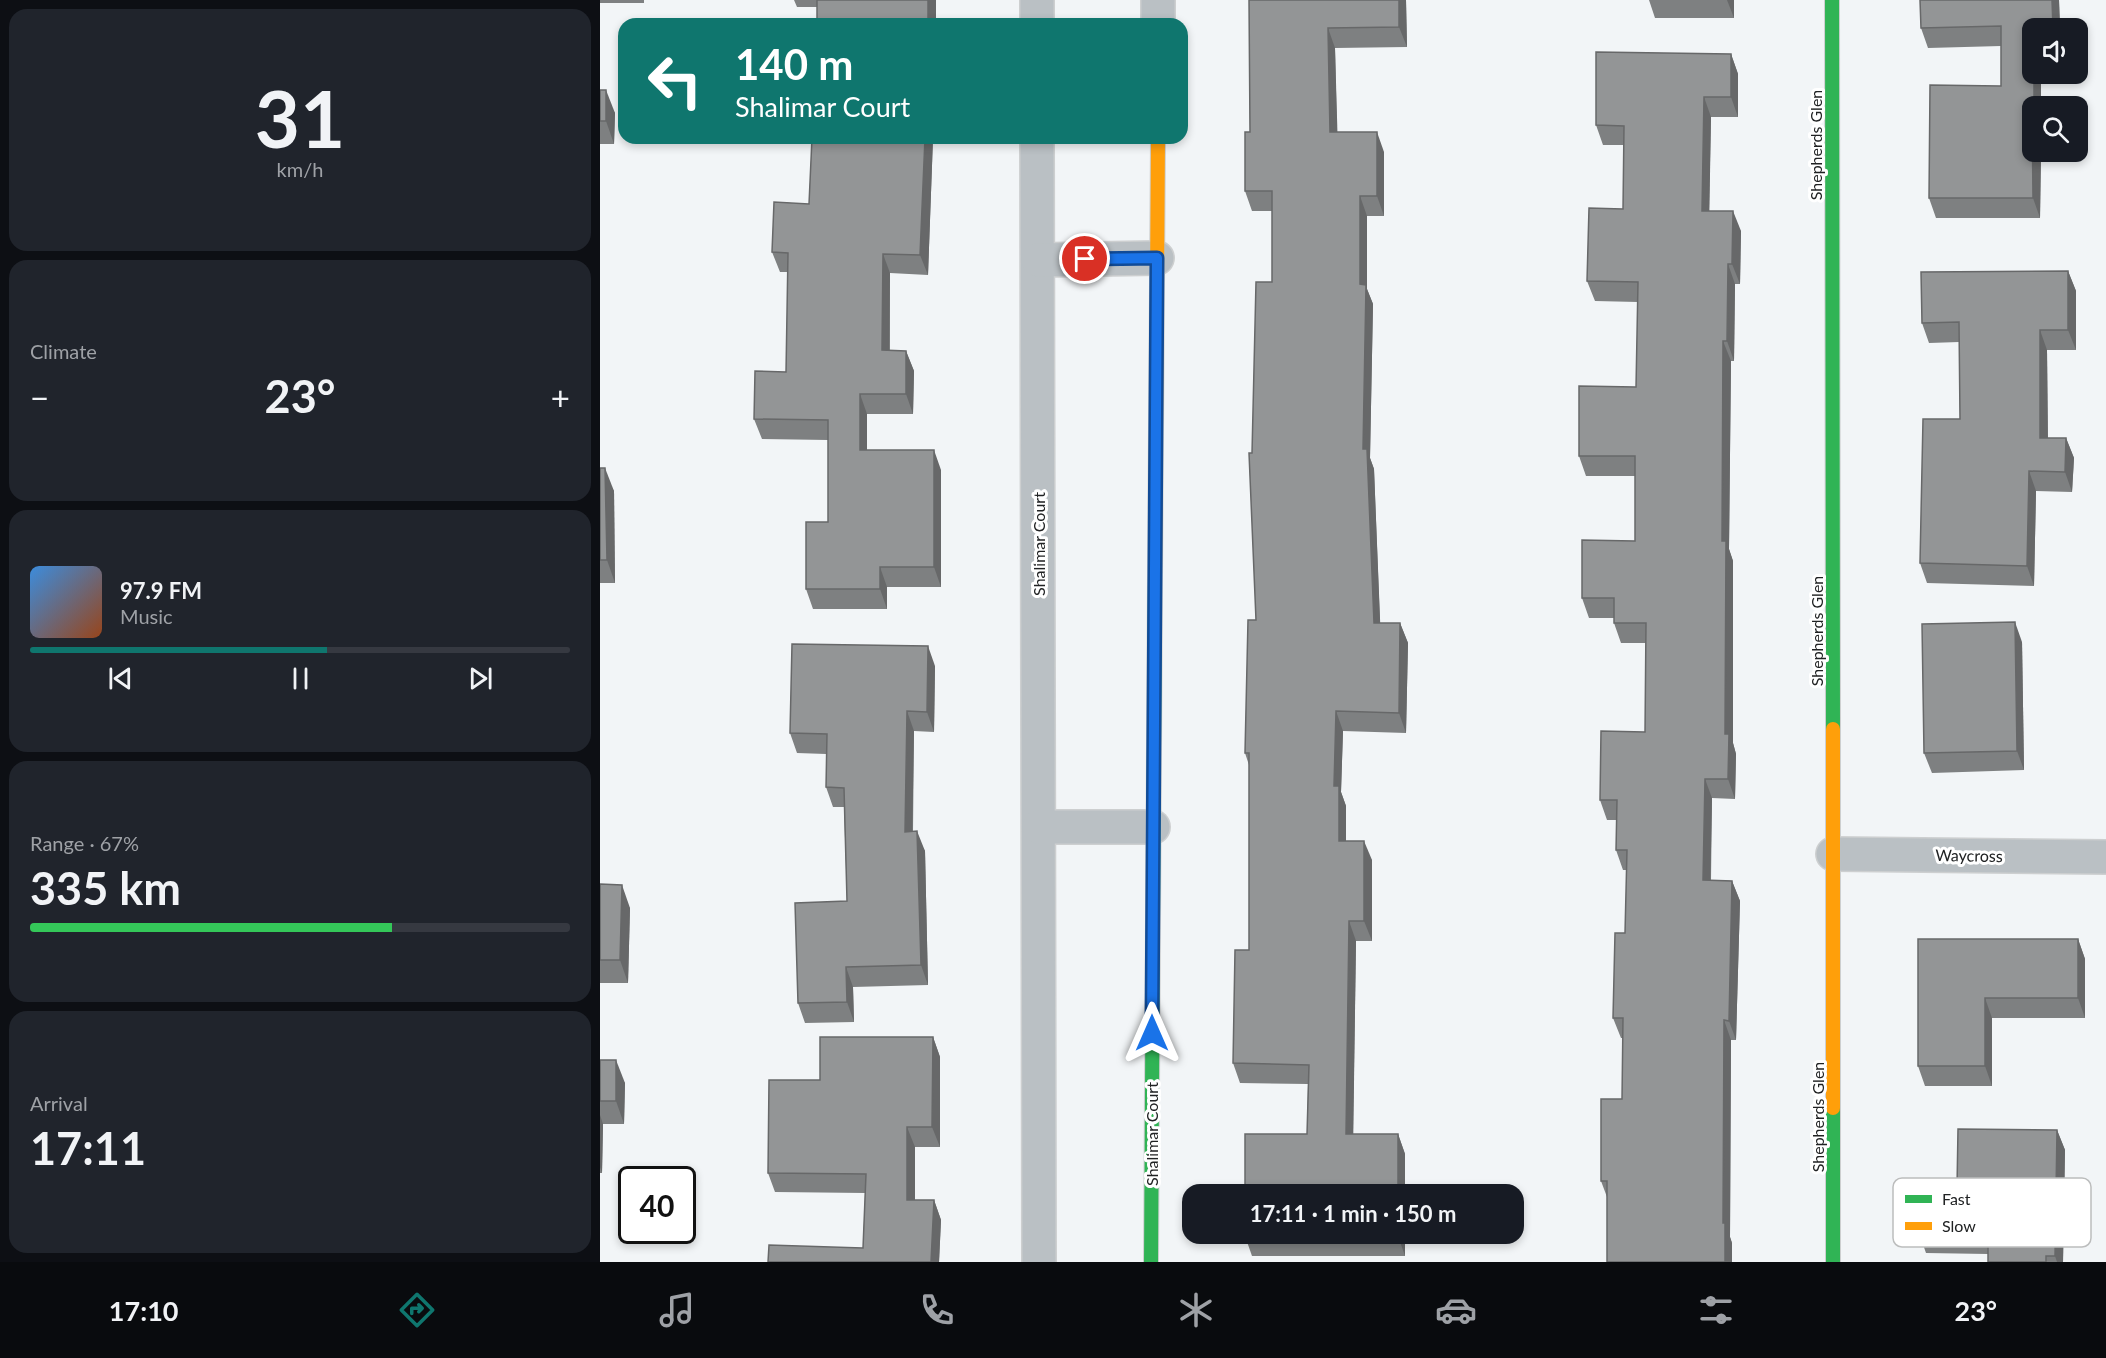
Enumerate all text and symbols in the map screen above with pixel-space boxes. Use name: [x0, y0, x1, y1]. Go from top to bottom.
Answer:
map controls: [2022, 18, 2088, 162]
button: sound: [2022, 18, 2088, 84]
text: 140 m: [735, 39, 853, 89]
icon: left: [636, 42, 714, 120]
text: 31: [255, 71, 345, 165]
text: Shalimar Court: [735, 90, 910, 123]
street label: Shepherds Glen: [1806, 90, 1825, 200]
button: search: [2022, 96, 2088, 162]
text: km/h: [277, 157, 323, 181]
pin: [1059, 233, 1110, 284]
icon: arrive: [1068, 242, 1101, 275]
text: Climate: [30, 339, 97, 363]
text: 23°: [265, 369, 335, 423]
text: −: [30, 377, 49, 417]
text: +: [551, 377, 570, 417]
street label: Shalimar Court: [1029, 492, 1048, 596]
street label: Shepherds Glen: [1807, 576, 1826, 686]
text: 97.9 FM: [120, 577, 202, 604]
text: Music: [120, 604, 173, 628]
icon: previous: [104, 662, 137, 695]
icon: pause: [284, 662, 317, 695]
icon: next: [464, 662, 497, 695]
text: Range · 67%: [30, 831, 139, 855]
street label: Waycross: [1935, 845, 2003, 865]
text: 335 km: [30, 861, 181, 915]
position arrow: [1120, 1001, 1184, 1065]
street label: Shepherds Glen: [1808, 1062, 1827, 1172]
street label: Shalimar Court: [1142, 1082, 1161, 1186]
text: Arrival: [30, 1091, 88, 1115]
text: 17:11: [30, 1121, 146, 1175]
speed limit sign: 40: [618, 1166, 696, 1244]
legend: [1893, 1178, 2091, 1247]
text: Fast: [1942, 1189, 1971, 1208]
text: 17:11 · 1 min · 150 m: [1250, 1200, 1456, 1227]
text: Slow: [1942, 1216, 1976, 1235]
icon: directions: [396, 1289, 438, 1331]
icon: music: [656, 1289, 698, 1331]
icon: phone: [916, 1289, 958, 1331]
icon: climate: [1175, 1289, 1217, 1331]
icon: car: [1435, 1289, 1477, 1331]
icon: filters: [1695, 1289, 1737, 1331]
text: 17:10: [109, 1294, 178, 1327]
text: 23°: [1954, 1294, 1997, 1327]

